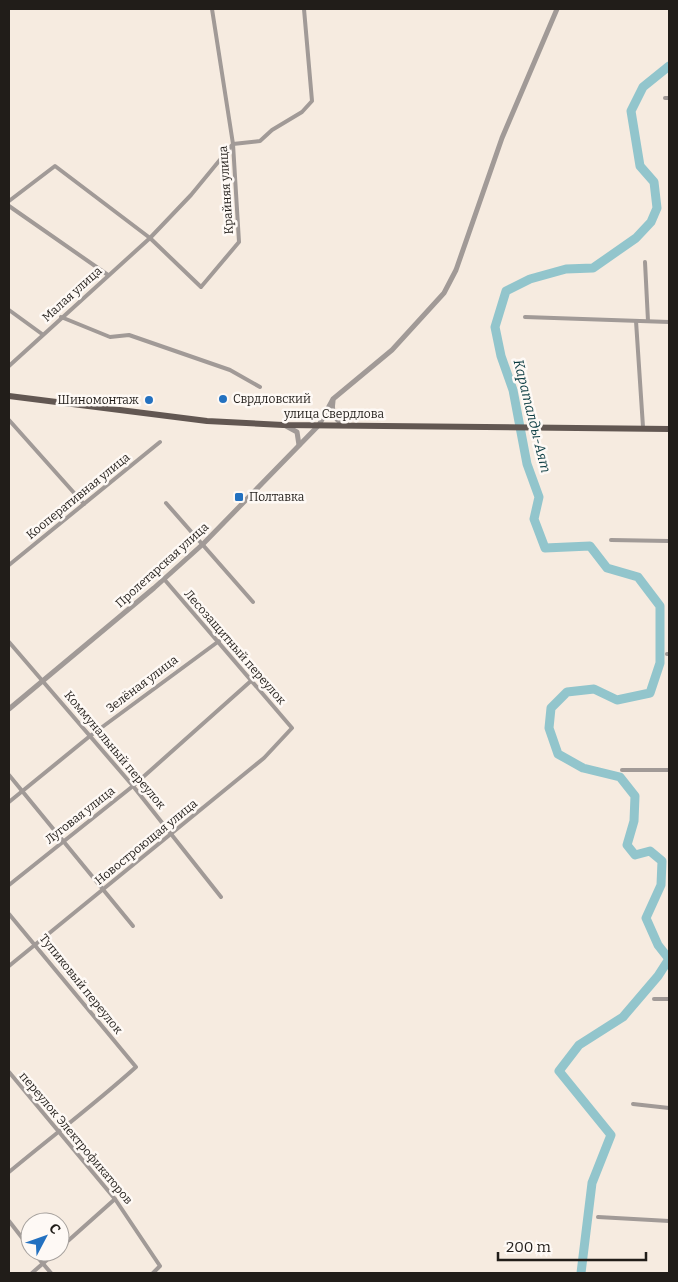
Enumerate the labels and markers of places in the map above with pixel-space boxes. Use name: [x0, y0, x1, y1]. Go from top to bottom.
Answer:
place label: Сврдловский: [233, 392, 311, 406]
place label: Шиномонтаж: [58, 393, 139, 407]
marker: Сврдловский: [217, 393, 229, 405]
marker: Шиномонтаж: [143, 394, 155, 406]
place label: Полтавка: [249, 490, 305, 504]
marker: Полтавка: [233, 491, 245, 503]

